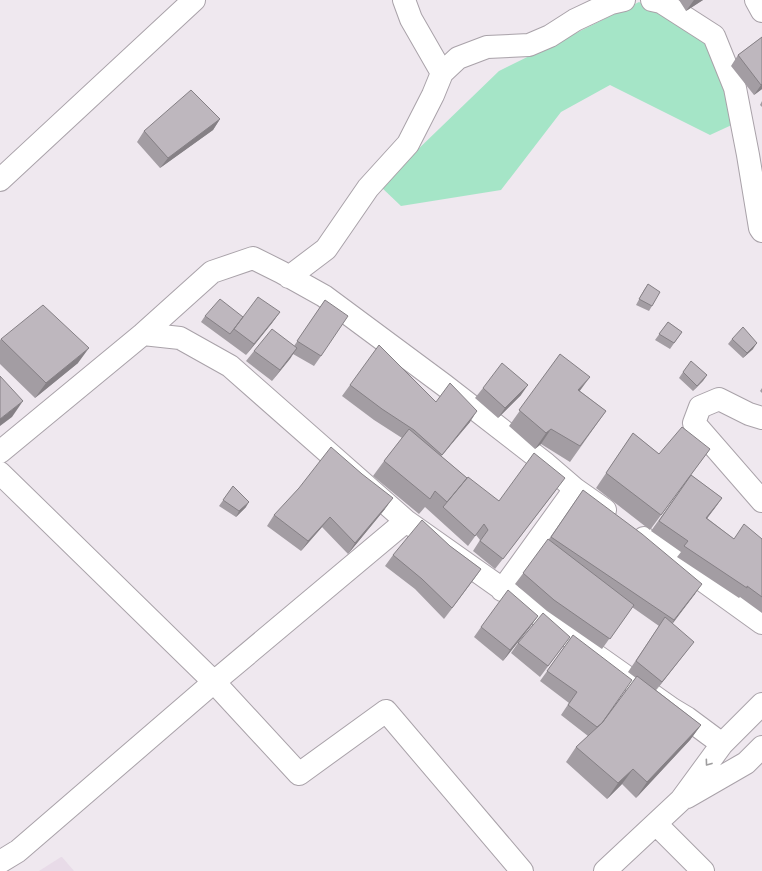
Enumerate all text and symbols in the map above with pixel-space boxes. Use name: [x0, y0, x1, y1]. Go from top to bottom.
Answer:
one-way arrow: [706, 759, 713, 766]

